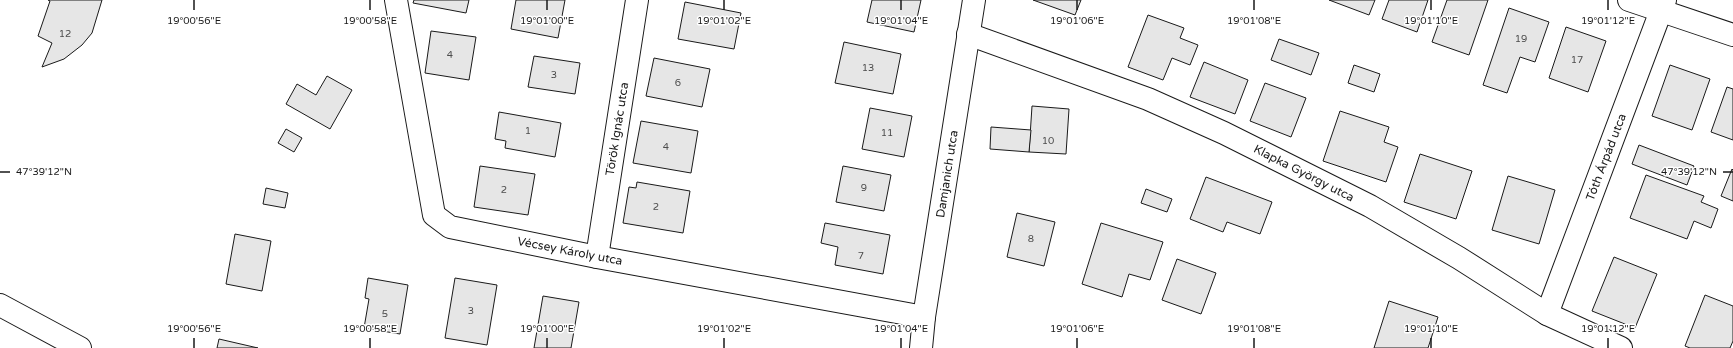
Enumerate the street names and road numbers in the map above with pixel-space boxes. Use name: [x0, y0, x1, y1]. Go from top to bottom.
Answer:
street label: Török Ignác utca: [603, 81, 631, 177]
street label: Tóth Árpád utca: [1583, 111, 1629, 203]
street label: Damjanich utca: [933, 129, 961, 219]
street label: Klapka György utca: [1251, 142, 1357, 204]
street label: Vécsey Károly utca: [516, 234, 624, 268]

